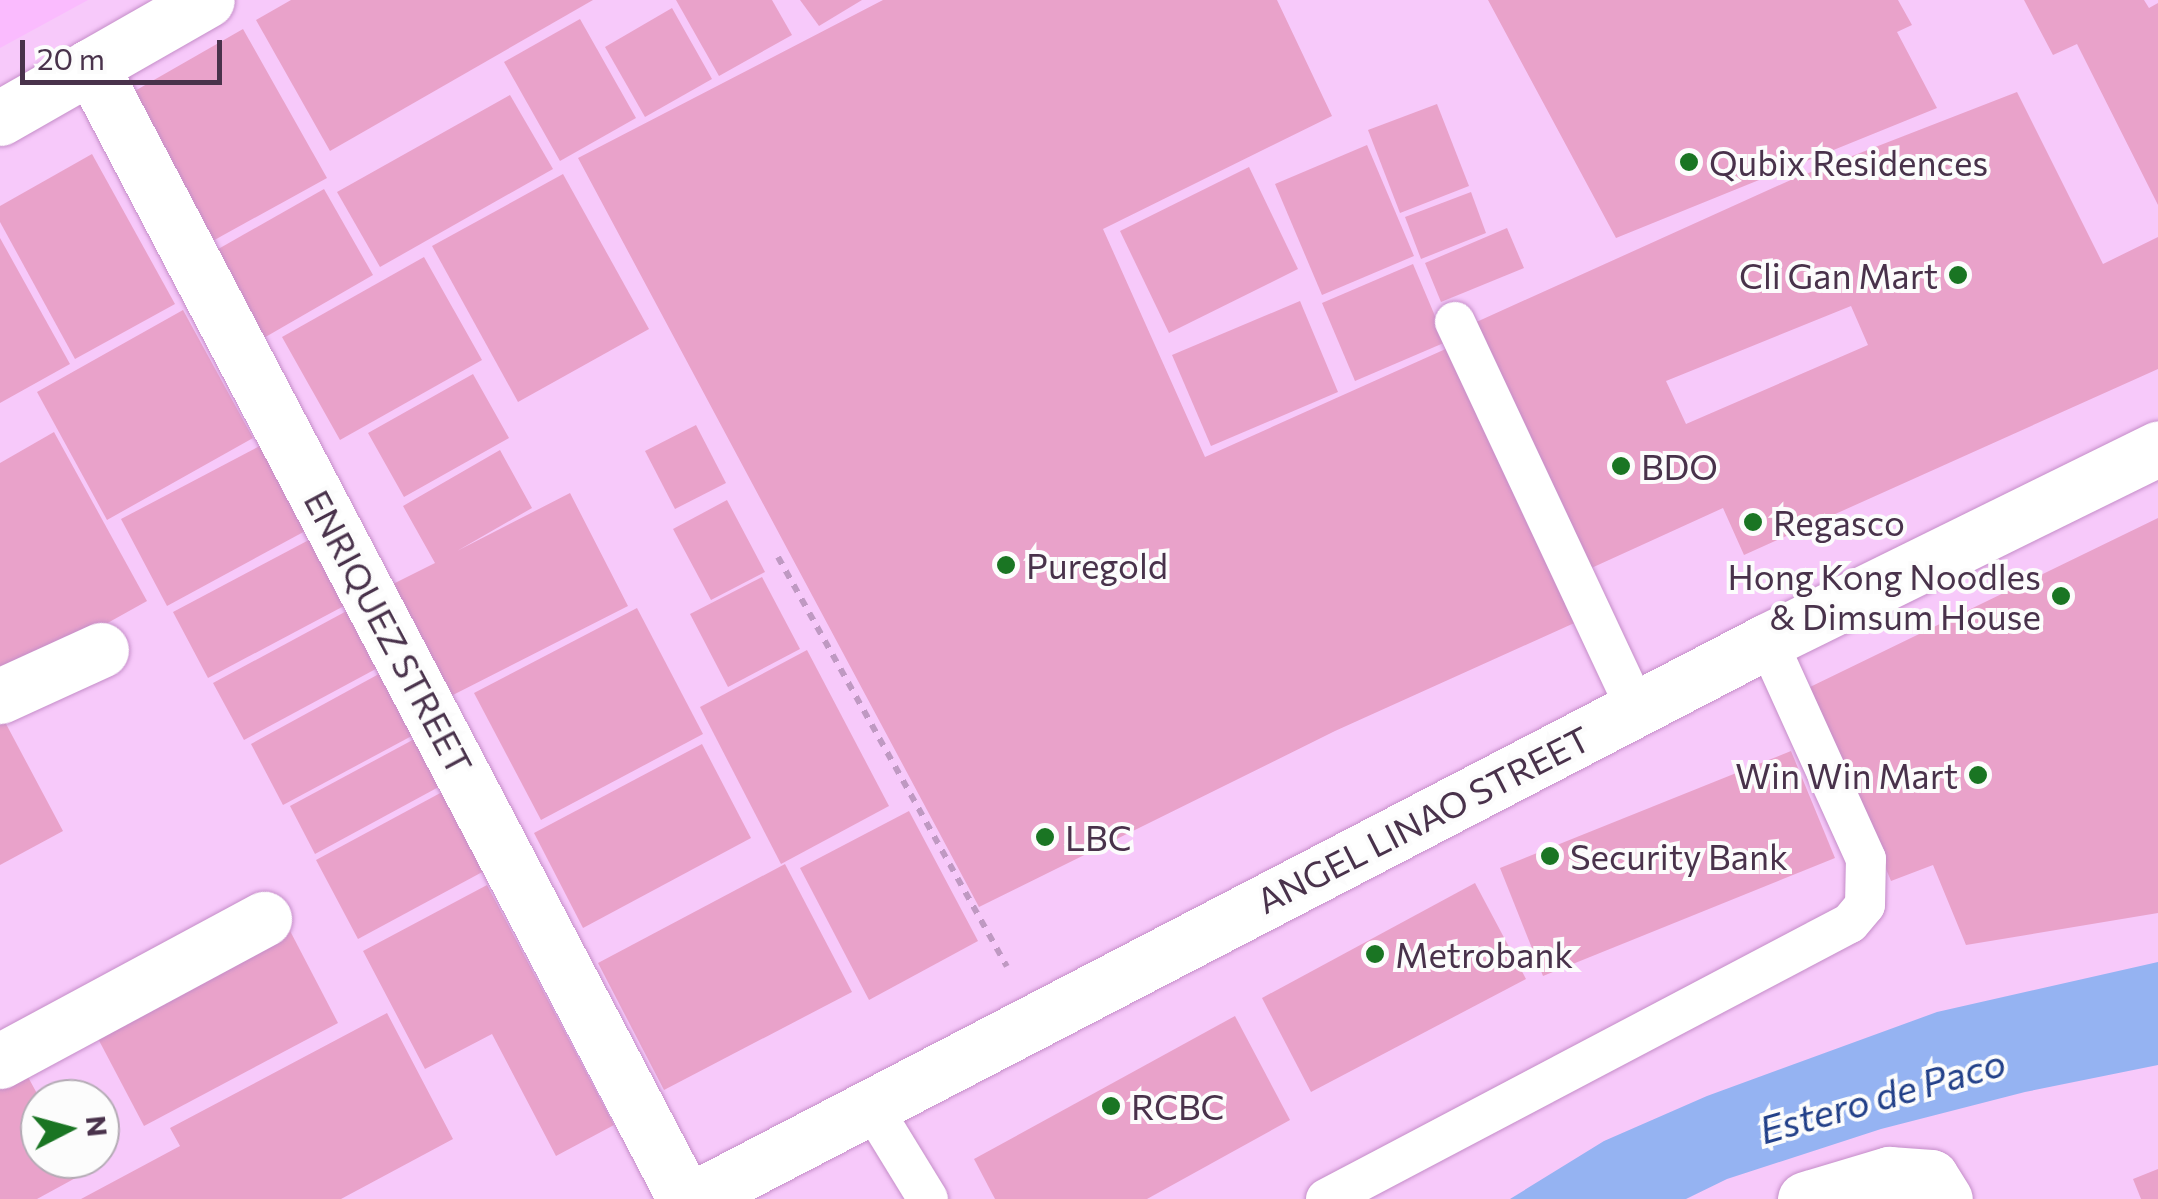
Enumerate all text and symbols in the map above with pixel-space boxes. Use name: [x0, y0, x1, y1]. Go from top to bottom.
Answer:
scale bar: [25, 20, 228, 82]
text: 20 m: [37, 39, 105, 76]
place label: Qubix Residences: [1709, 141, 1988, 183]
marker: Qubix Residences: [1678, 151, 1700, 173]
place label: Cli Gan Mart: [1739, 254, 1938, 296]
marker: Cli Gan Mart: [1947, 264, 1969, 286]
place label: BDO: [1641, 445, 1718, 487]
marker: BDO: [1610, 455, 1632, 477]
street label: ENRIQUEZ STREET: [296, 483, 482, 781]
place label: Regasco: [1773, 501, 1905, 543]
marker: Regasco: [1742, 511, 1764, 533]
place label: Puregold: [1026, 544, 1168, 586]
marker: Puregold: [995, 554, 1017, 576]
place label: Hong Kong Noodles & Dimsum House: [1728, 555, 2041, 637]
marker: Hong Kong Noodles & Dimsum House: [2050, 585, 2072, 607]
street label: ANGEL LINAO STREET: [1249, 717, 1597, 921]
place label: Win Win Mart: [1735, 754, 1958, 796]
marker: Win Win Mart: [1967, 764, 1989, 786]
place label: LBC: [1065, 816, 1132, 858]
marker: LBC: [1034, 826, 1056, 848]
place label: Security Bank: [1570, 835, 1788, 877]
marker: Security Bank: [1539, 845, 1561, 867]
place label: Metrobank: [1395, 933, 1573, 975]
marker: Metrobank: [1364, 943, 1386, 965]
water label: Estero de Paco: [1754, 1038, 2010, 1152]
north arrow: [20, 1079, 120, 1179]
place label: RCBC: [1131, 1085, 1224, 1127]
marker: RCBC: [1100, 1095, 1122, 1117]
text: N: [80, 1114, 116, 1138]

